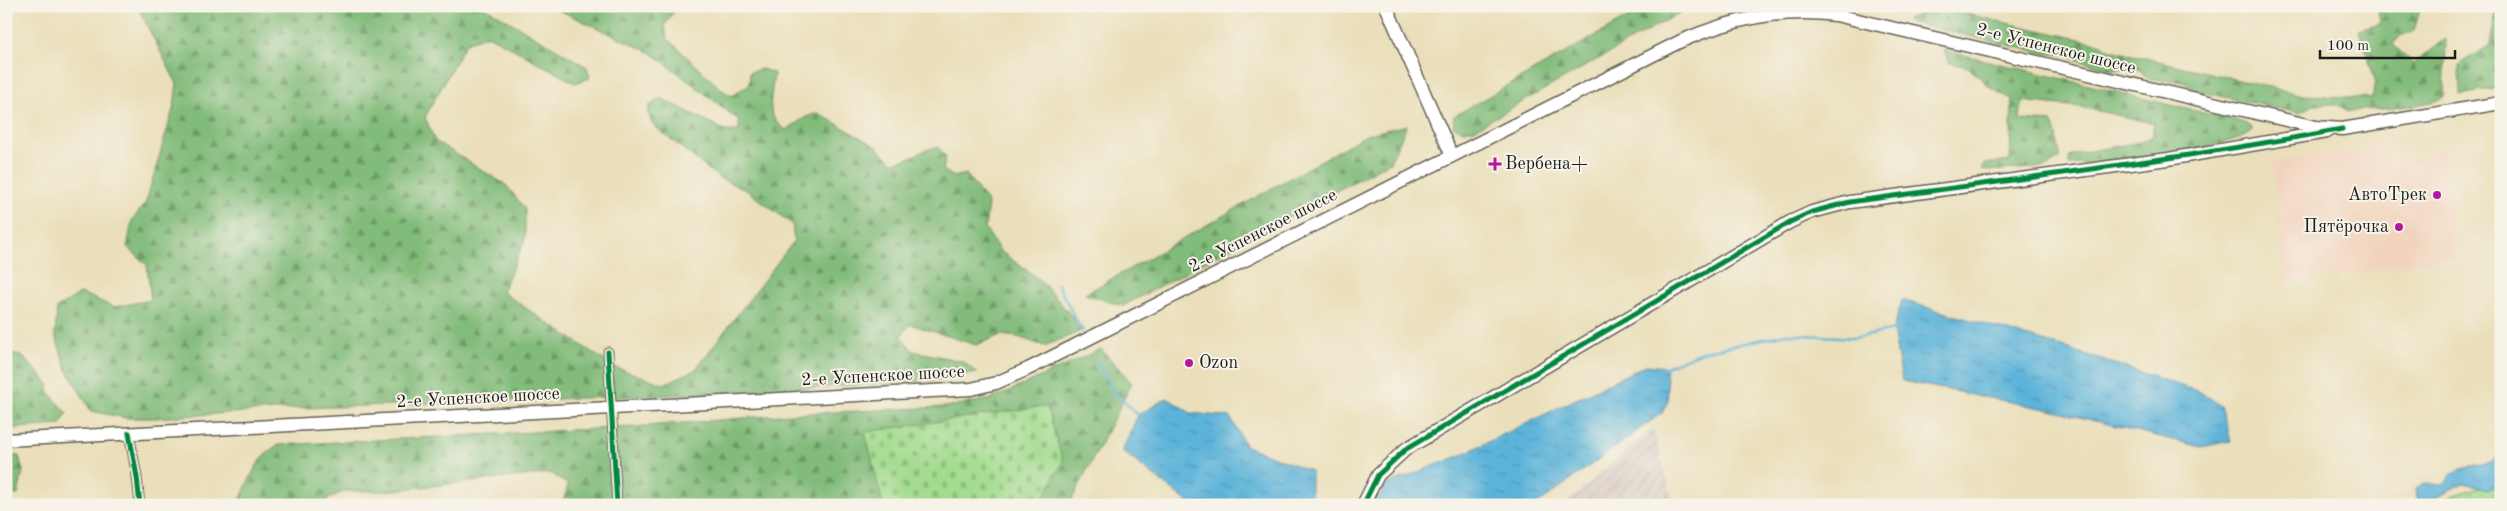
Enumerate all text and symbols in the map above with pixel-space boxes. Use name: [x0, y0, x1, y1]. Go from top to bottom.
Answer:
street label: 2-е Успенское шоссе: [1974, 20, 2138, 78]
scale bar: [2320, 28, 2454, 60]
text: 100 m: [2327, 39, 2369, 54]
place label: Вербена+: [1505, 155, 1588, 173]
marker: Вербена+: [1489, 158, 1501, 170]
street label: 2-е Успенское шоссе: [1186, 186, 1340, 276]
place label: АвтоТрек: [2348, 186, 2427, 204]
marker: АвтоТрек: [2431, 189, 2443, 201]
place label: Пятёрочка: [2304, 218, 2389, 236]
marker: Пятёрочка: [2393, 221, 2405, 233]
place label: Ozon: [1199, 354, 1238, 372]
marker: Ozon: [1183, 357, 1195, 369]
street label: 2-е Успенское шоссе: [801, 363, 965, 389]
street label: 2-е Успенское шоссе: [396, 385, 560, 411]

